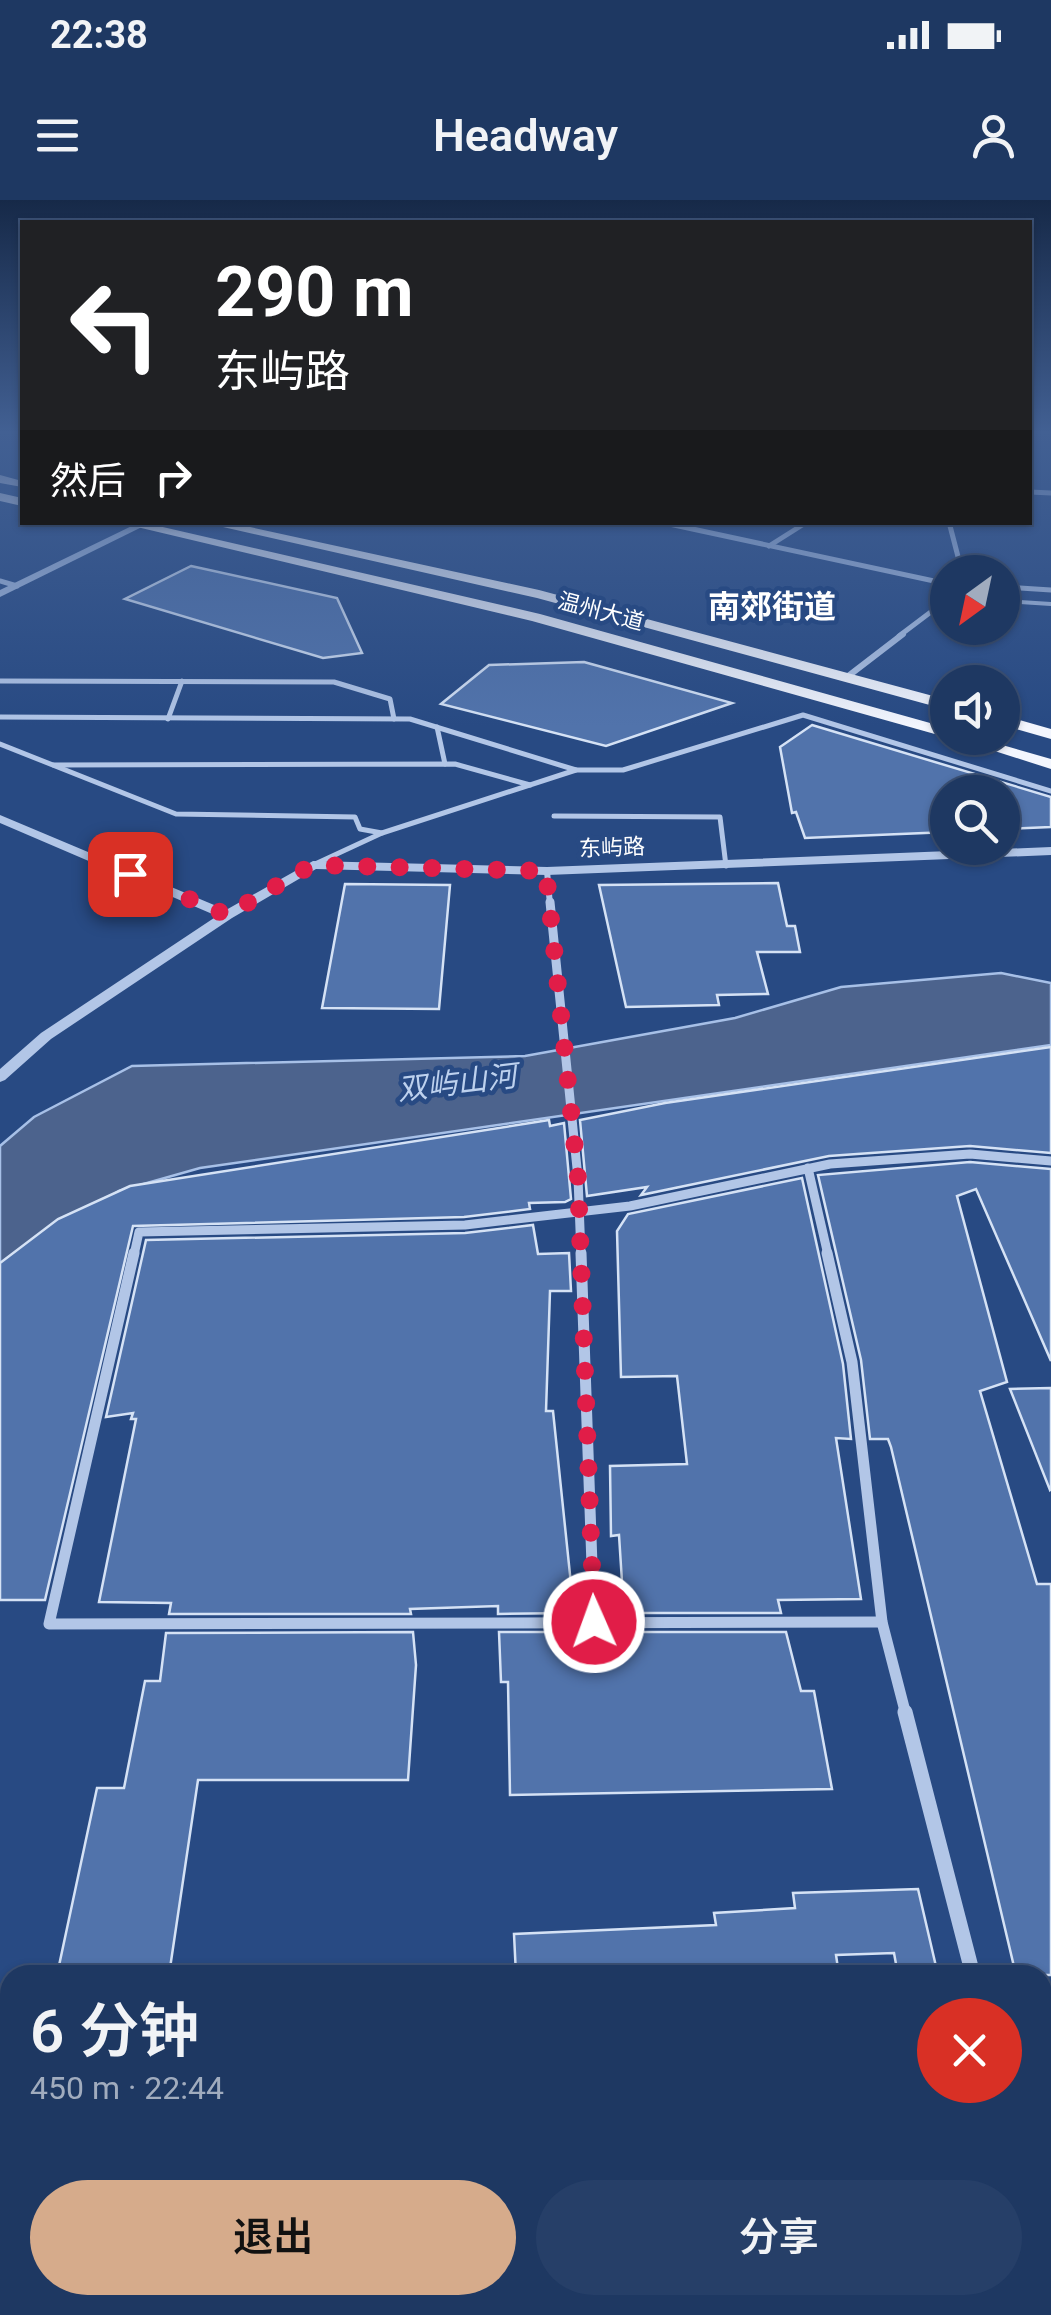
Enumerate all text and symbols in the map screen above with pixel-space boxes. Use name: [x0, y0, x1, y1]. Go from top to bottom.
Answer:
text: 22:38: [50, 13, 148, 57]
icon: menu: [30, 108, 85, 163]
icon: person: [966, 108, 1021, 163]
text: Headway: [433, 109, 618, 162]
text: 290 m: [215, 251, 414, 333]
icon: left: [50, 260, 180, 390]
text: 东屿路: [215, 345, 350, 398]
icon: right: [146, 450, 201, 505]
text: 然后: [50, 459, 126, 503]
north arrow: [930, 555, 1020, 645]
map controls: [930, 555, 1020, 865]
street label: 温州大道: [555, 588, 647, 635]
district label: 南郊街道: [708, 588, 836, 626]
button: sound: [930, 665, 1020, 755]
button: search: [930, 775, 1020, 865]
pin: [88, 832, 173, 917]
street label: 东屿路: [579, 834, 645, 861]
icon: arrive: [103, 847, 158, 902]
water label: 双屿山河: [395, 1057, 524, 1107]
position arrow: [542, 1570, 646, 1674]
text: 6 分钟: [30, 1996, 199, 2067]
button: close: [917, 1998, 1022, 2103]
text: 450 m · 22:44: [30, 2069, 224, 2107]
button: 退出: [30, 2180, 516, 2295]
button: 分享: [536, 2180, 1022, 2295]

